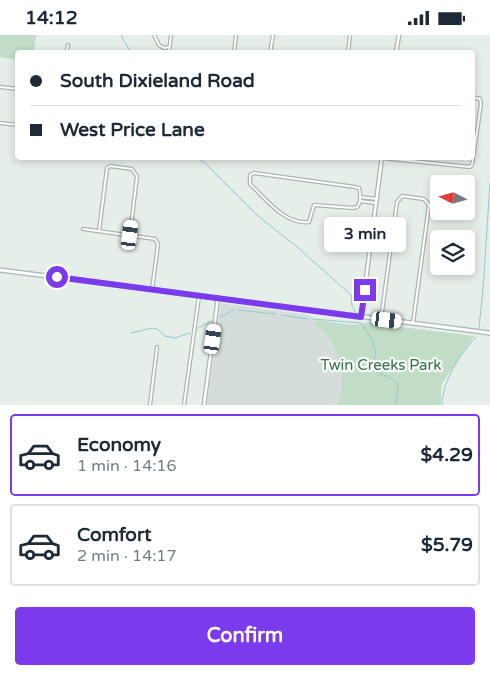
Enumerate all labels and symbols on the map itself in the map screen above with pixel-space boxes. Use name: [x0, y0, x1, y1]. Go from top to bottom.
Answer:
north arrow: [430, 175, 475, 220]
callout: 3 min: [324, 217, 406, 253]
car: [120, 219, 139, 251]
route start: [46, 266, 68, 288]
route end: [354, 279, 376, 301]
car: [371, 311, 402, 329]
car: [203, 323, 222, 355]
park label: Twin Creeks Park: [321, 356, 441, 374]

